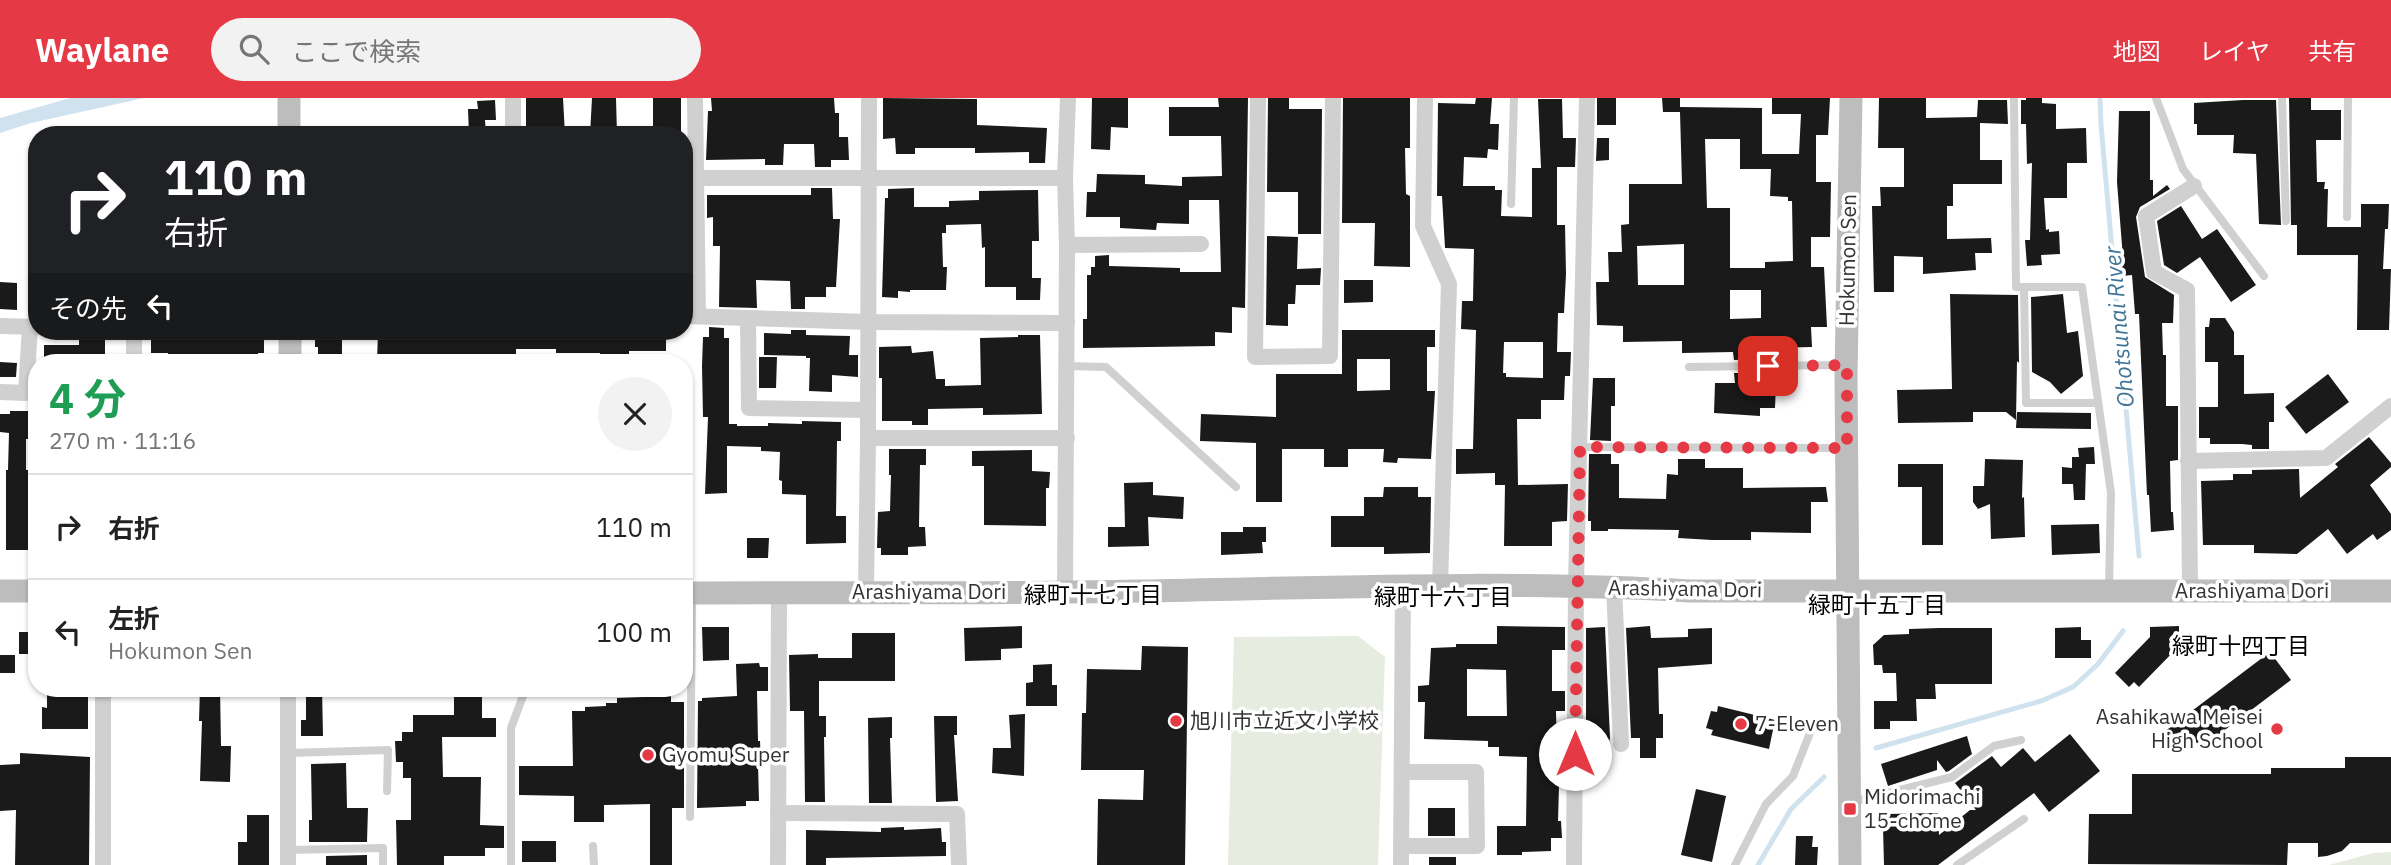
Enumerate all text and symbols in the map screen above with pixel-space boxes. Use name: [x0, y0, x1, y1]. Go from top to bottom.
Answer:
search box: [211, 18, 701, 81]
text: Waylane: [35, 28, 169, 71]
icon: search: [235, 30, 273, 68]
text: ここで検索: [291, 34, 421, 68]
text: 地図: [2113, 35, 2161, 67]
text: レイヤ: [2199, 35, 2270, 67]
text: 共有: [2308, 35, 2356, 67]
text: 110 m: [164, 145, 308, 208]
icon: right: [49, 154, 140, 245]
street label: Hokumon Sen: [1832, 194, 1862, 326]
text: 右折: [164, 211, 228, 253]
water label: Ohotsunai River: [2096, 245, 2140, 409]
icon: left: [141, 287, 179, 325]
text: その先: [49, 291, 127, 325]
pin: [1738, 336, 1798, 396]
icon: arrive: [1749, 347, 1787, 385]
text: 4 分: [49, 371, 126, 426]
button: close: [598, 377, 672, 451]
text: 270 m · 11:16: [49, 425, 196, 455]
icon: right: [49, 508, 87, 546]
text: 110 m: [596, 510, 672, 544]
text: 右折: [108, 511, 160, 545]
street label: Arashiyama Dori: [1608, 573, 1762, 603]
street label: Arashiyama Dori: [2175, 576, 2329, 604]
street label: Arashiyama Dori: [852, 577, 1006, 605]
district label: 緑町十七丁目: [1024, 579, 1162, 609]
district label: 緑町十六丁目: [1374, 581, 1512, 611]
district label: 緑町十五丁目: [1808, 589, 1946, 619]
text: 左折: [108, 601, 160, 635]
icon: left: [49, 613, 87, 651]
text: 100 m: [596, 615, 672, 649]
district label: 緑町十四丁目: [2172, 630, 2310, 660]
text: Hokumon Sen: [108, 635, 253, 665]
place label: Asahikawa Meisei High School: [2096, 702, 2263, 754]
place label: 旭川市立近文小学校: [1190, 706, 1379, 734]
place label: 7-Eleven: [1755, 709, 1839, 737]
marker: 旭川市立近文小学校: [1168, 713, 1184, 729]
marker: 7-Eleven: [1733, 716, 1749, 732]
position arrow: [1538, 717, 1612, 791]
marker: Asahikawa Meisei High School: [2269, 721, 2285, 737]
place label: Gyomu Super: [662, 740, 790, 768]
marker: Gyomu Super: [640, 747, 656, 763]
place label: Midorimachi 15-chome: [1864, 782, 1981, 834]
marker: Midorimachi 15-chome: [1842, 801, 1858, 817]

